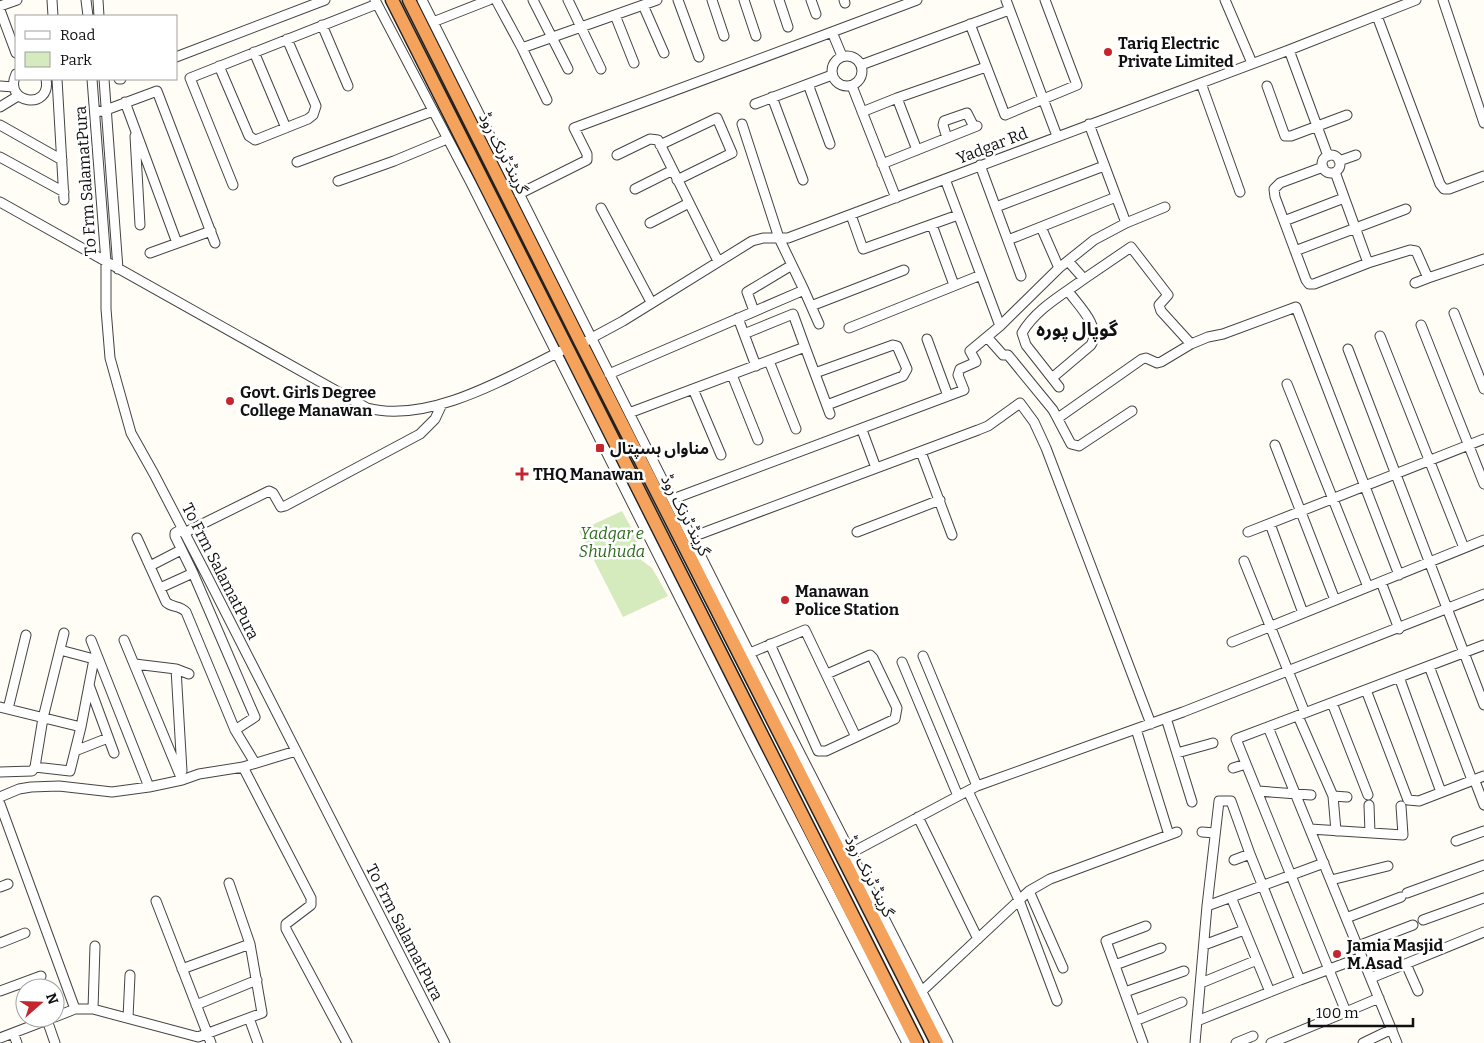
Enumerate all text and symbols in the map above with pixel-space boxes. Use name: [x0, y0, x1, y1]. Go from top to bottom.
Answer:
legend: [15, 15, 178, 80]
text: Road: [60, 26, 95, 44]
place label: Tariq Electric Private Limited: [1118, 34, 1234, 71]
marker: Tariq Electric Private Limited: [1102, 46, 1114, 58]
text: Park: [60, 51, 92, 69]
street label: To Frm SalamatPura: [71, 105, 100, 257]
street label: گرینڈ ٹرنک روڈ: [475, 109, 532, 197]
street label: Yadgar Rd: [954, 123, 1031, 168]
district label: گوپال پورہ: [1036, 318, 1118, 342]
place label: Govt. Girls Degree College Manawan: [240, 383, 376, 420]
marker: Govt. Girls Degree College Manawan: [224, 395, 236, 407]
place label: مناواں ہسپتال: [610, 439, 709, 459]
marker: مناواں ہسپتال: [594, 442, 606, 454]
place label: THQ Manawan: [533, 465, 644, 484]
marker: THQ Manawan: [515, 467, 529, 481]
street label: گرینڈ ٹرنک روڈ: [657, 471, 714, 559]
street label: To Frm SalamatPura: [178, 500, 263, 643]
park label: Yadgar e Shuhuda: [579, 524, 645, 561]
place label: Manawan Police Station: [795, 582, 900, 619]
marker: Manawan Police Station: [779, 594, 791, 606]
street label: گرینڈ ٹرنک روڈ: [841, 832, 898, 920]
street label: To Frm SalamatPura: [362, 861, 447, 1004]
place label: Jamia Masjid M.Asad: [1346, 936, 1444, 973]
marker: Jamia Masjid M.Asad: [1331, 948, 1343, 960]
north arrow: [15, 978, 65, 1028]
text: N: [42, 991, 62, 1007]
scale bar: [1309, 996, 1413, 1028]
text: 100 m: [1316, 1004, 1359, 1022]

